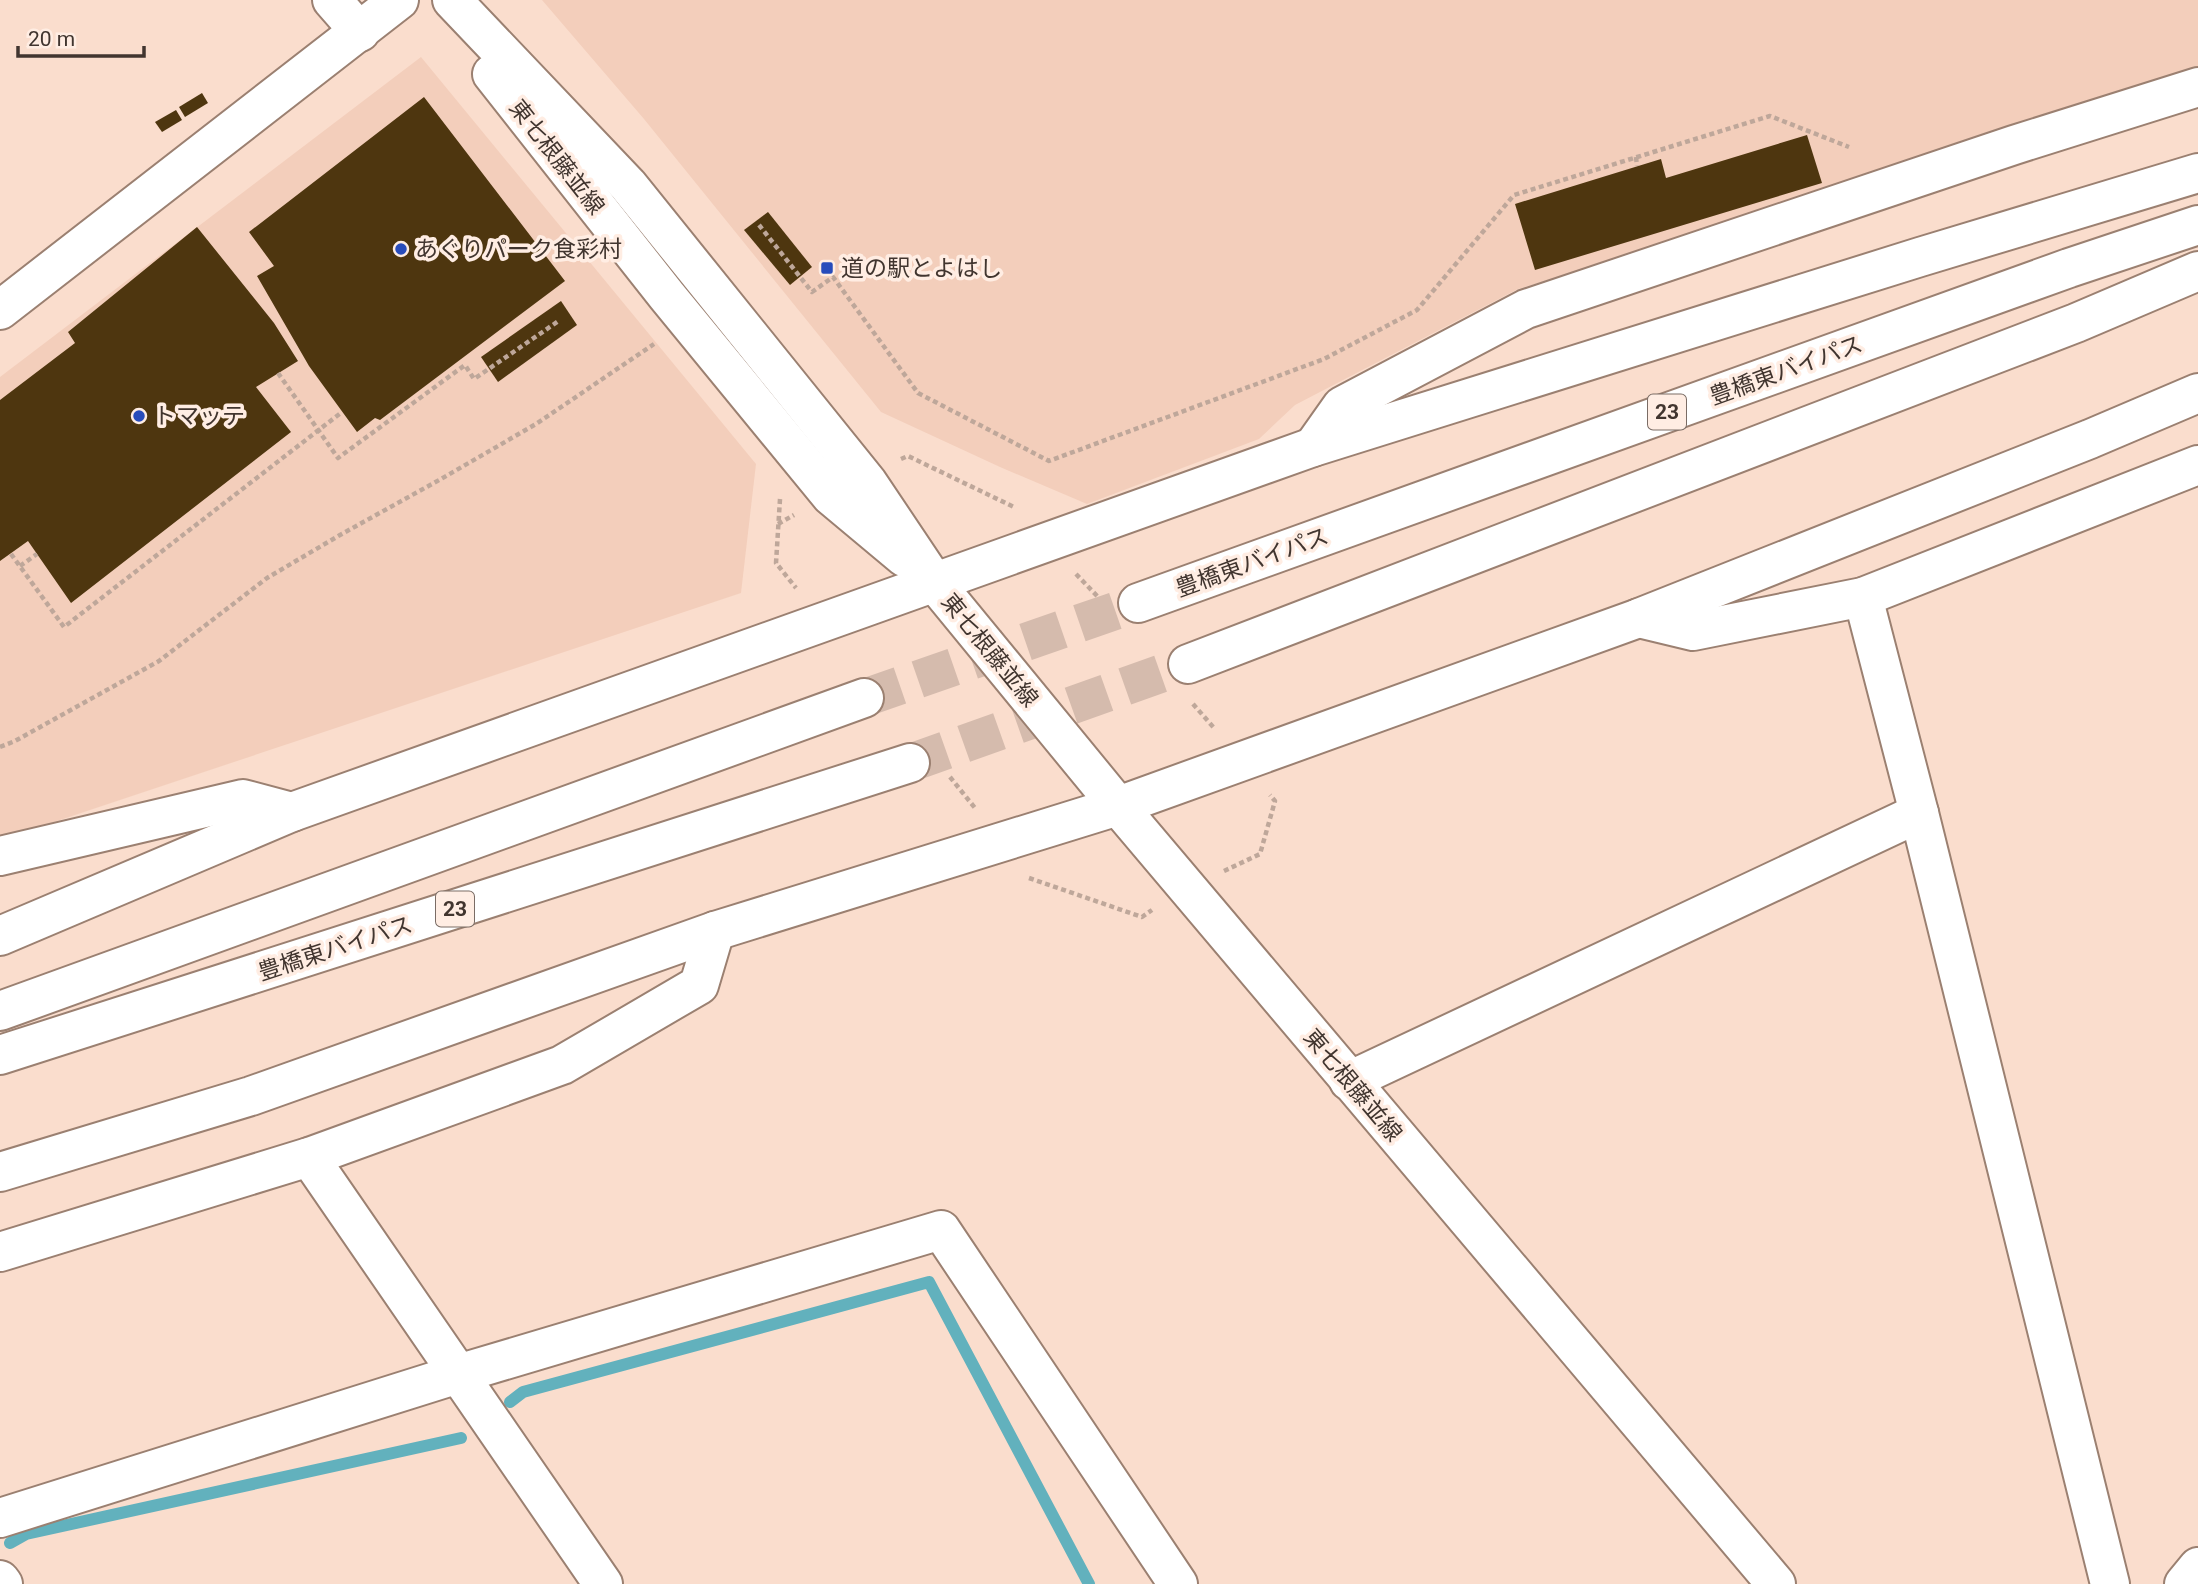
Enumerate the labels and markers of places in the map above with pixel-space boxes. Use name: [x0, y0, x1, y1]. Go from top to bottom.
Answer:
place label: あぐりパーク食彩村: [415, 236, 622, 263]
marker: あぐりパーク食彩村: [393, 241, 409, 257]
place label: 道の駅とよはし: [841, 255, 1002, 282]
marker: 道の駅とよはし: [819, 260, 835, 276]
place label: トマッテ: [153, 403, 245, 430]
marker: トマッテ: [131, 408, 147, 424]

